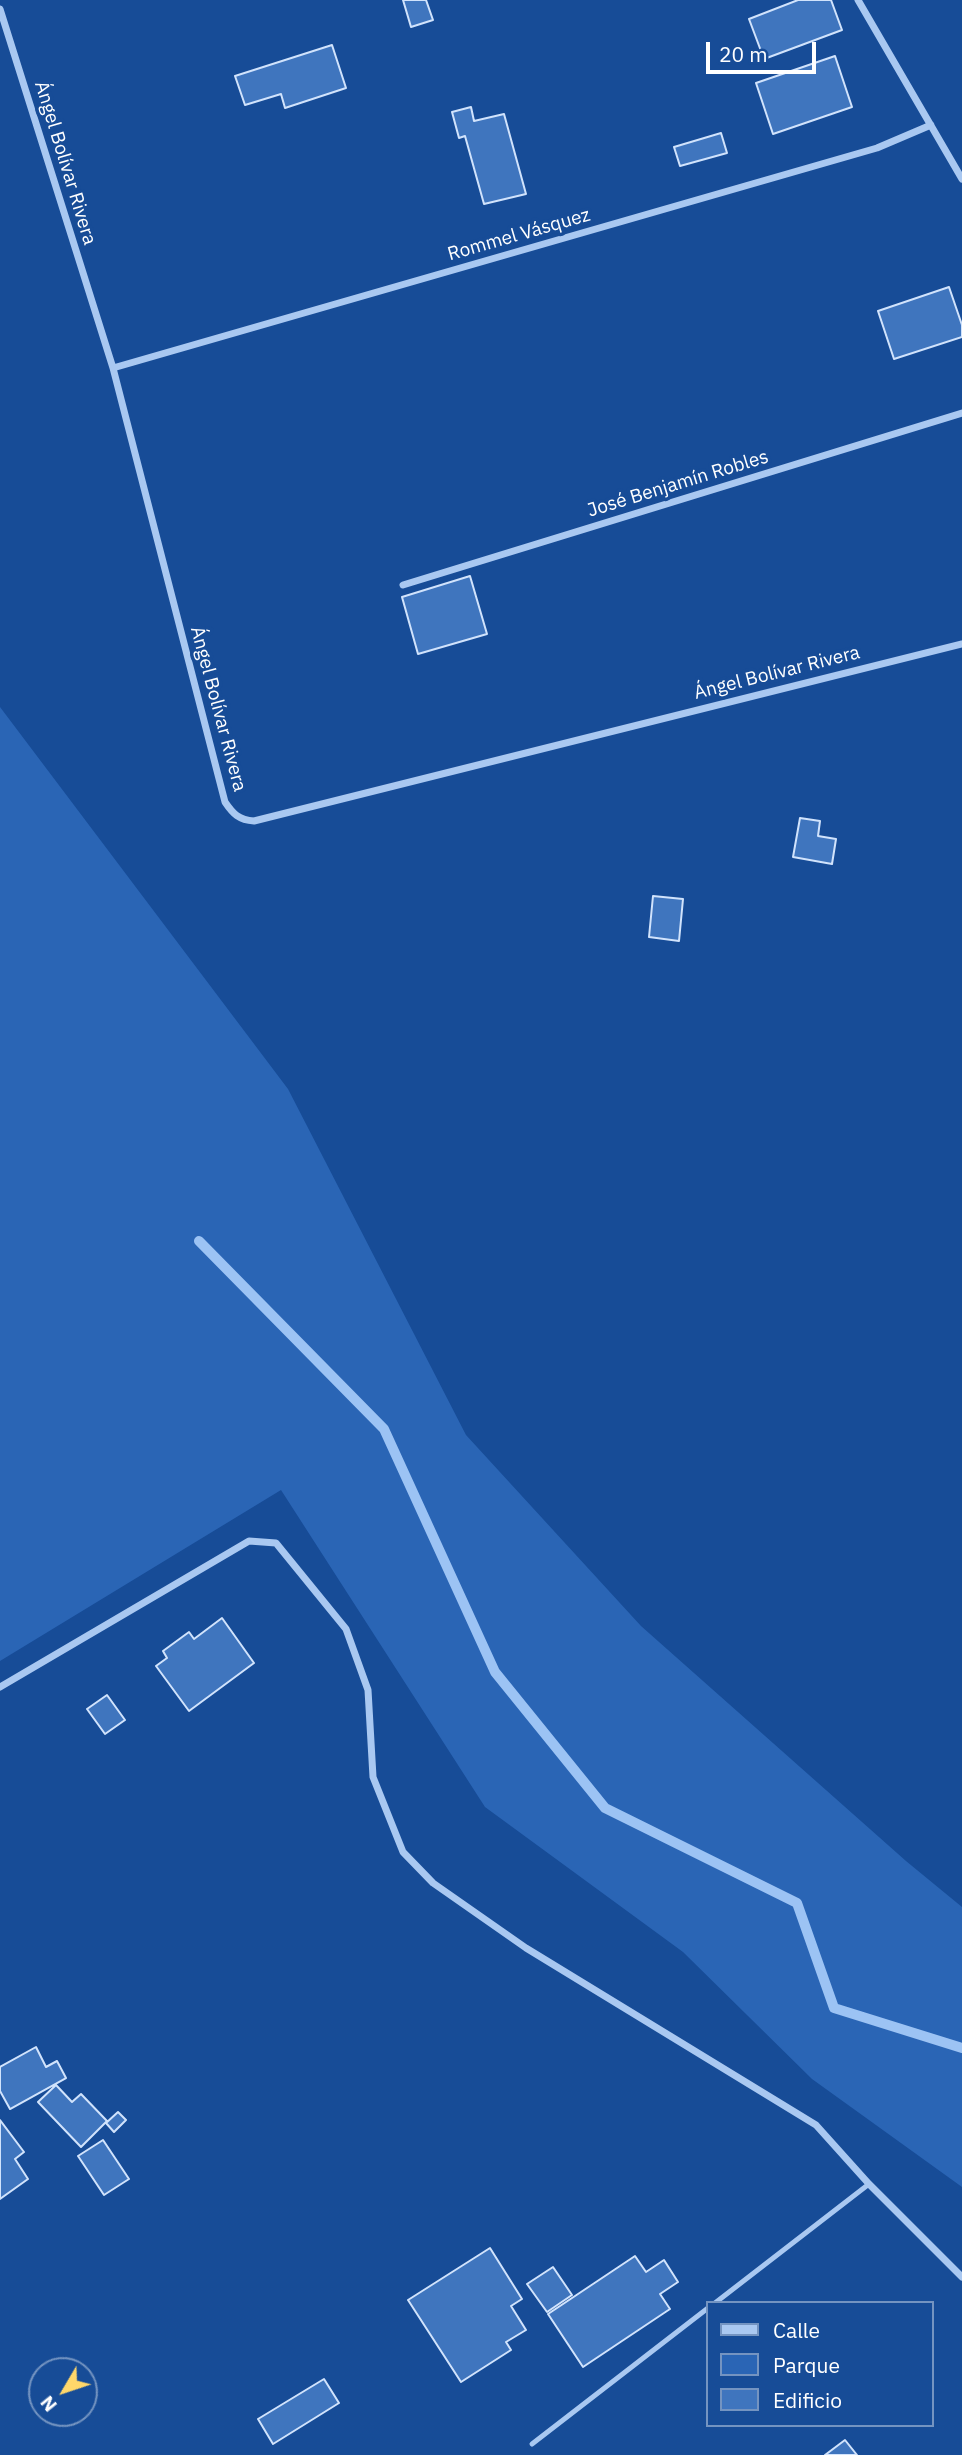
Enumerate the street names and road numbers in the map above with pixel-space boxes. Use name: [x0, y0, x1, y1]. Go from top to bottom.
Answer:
street label: Ángel Bolívar Rivera: [29, 78, 101, 248]
street label: Rommel Vásquez: [445, 204, 593, 266]
street label: José Benjamín Robles: [585, 446, 771, 522]
street label: Ángel Bolívar Rivera: [185, 624, 251, 794]
street label: Ángel Bolívar Rivera: [692, 641, 862, 705]

